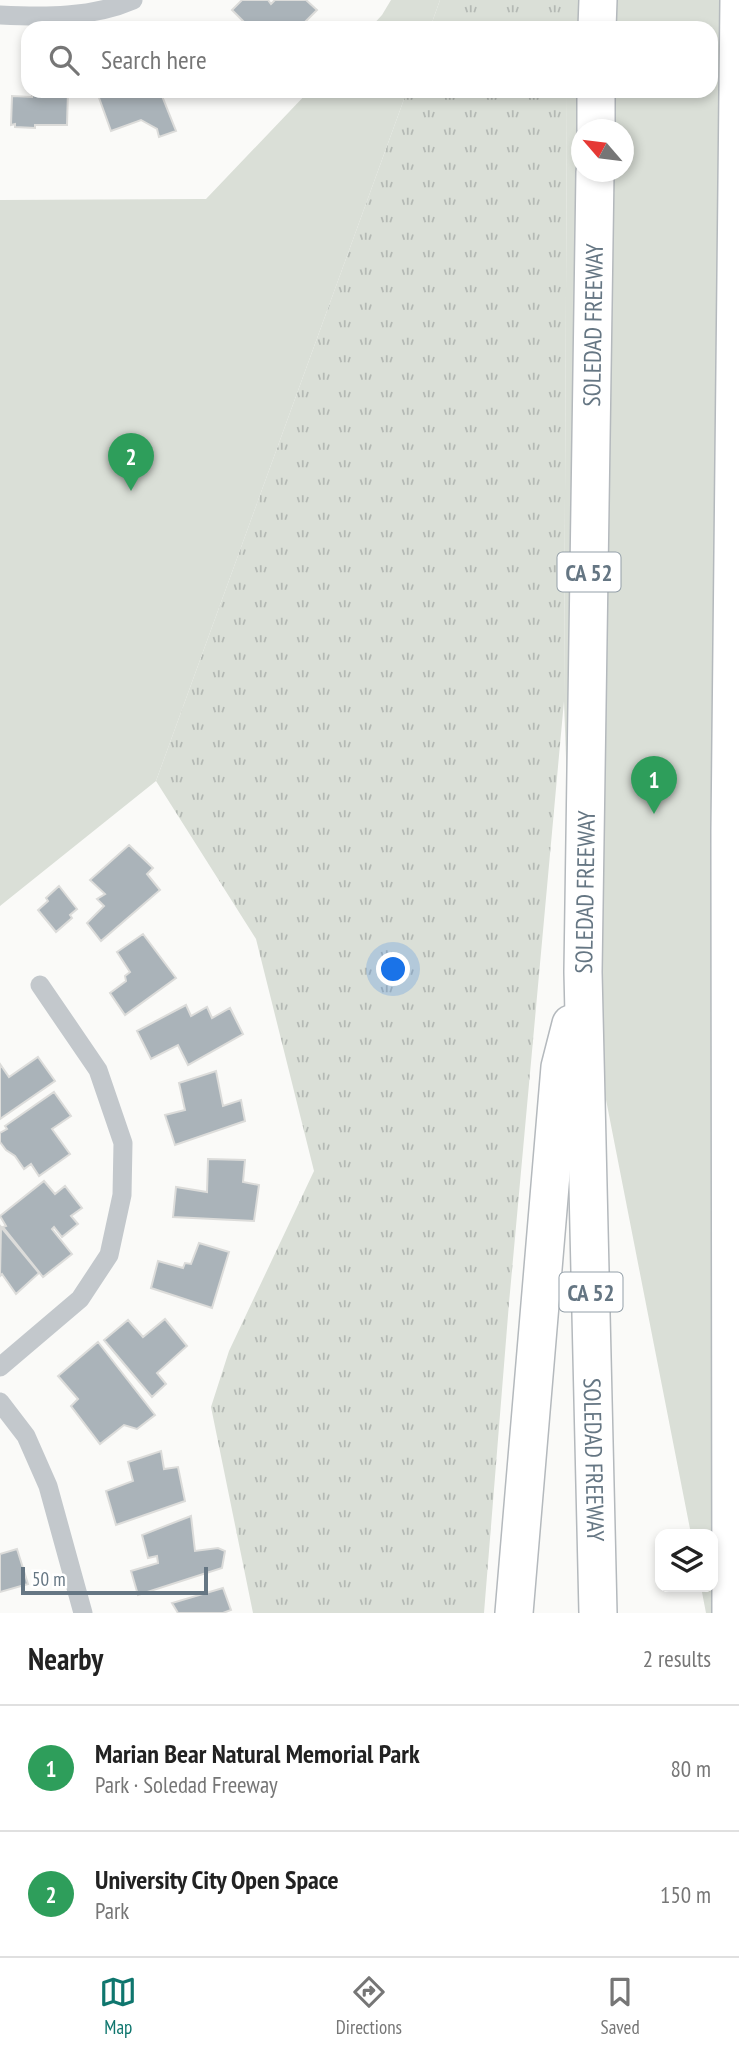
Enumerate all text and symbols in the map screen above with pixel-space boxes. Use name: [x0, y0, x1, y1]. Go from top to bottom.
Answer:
search box: [21, 21, 718, 98]
icon: search: [45, 41, 83, 79]
text: Search here: [101, 43, 207, 76]
north arrow: [571, 119, 634, 182]
street label: SOLEDAD FREEWAY: [576, 243, 610, 407]
pin: 2: [108, 433, 154, 491]
road number: CA 52: [558, 552, 620, 592]
pin: 1: [631, 756, 677, 814]
street label: SOLEDAD FREEWAY: [568, 810, 602, 974]
your location: [376, 952, 410, 986]
road number: CA 52: [560, 1273, 622, 1312]
street label: SOLEDAD FREEWAY: [577, 1378, 612, 1542]
map controls: [655, 1529, 718, 1592]
button: layers: [655, 1529, 718, 1592]
scale bar: [21, 1564, 208, 1596]
text: 50 m: [32, 1567, 66, 1591]
text: Nearby: [28, 1639, 103, 1678]
text: 2 results: [643, 1644, 711, 1673]
text: Marian Bear Natural Memorial Park: [95, 1737, 420, 1770]
text: 1: [46, 1754, 57, 1783]
text: 80 m: [670, 1754, 711, 1783]
text: Park · Soledad Freeway: [95, 1770, 278, 1799]
text: University City Open Space: [95, 1863, 339, 1896]
text: 2: [46, 1880, 57, 1909]
text: 150 m: [660, 1880, 711, 1909]
text: Park: [95, 1896, 129, 1925]
tab: Map: [99, 1973, 137, 2039]
tab: Directions: [336, 1973, 402, 2039]
tab: Saved: [601, 1973, 640, 2039]

